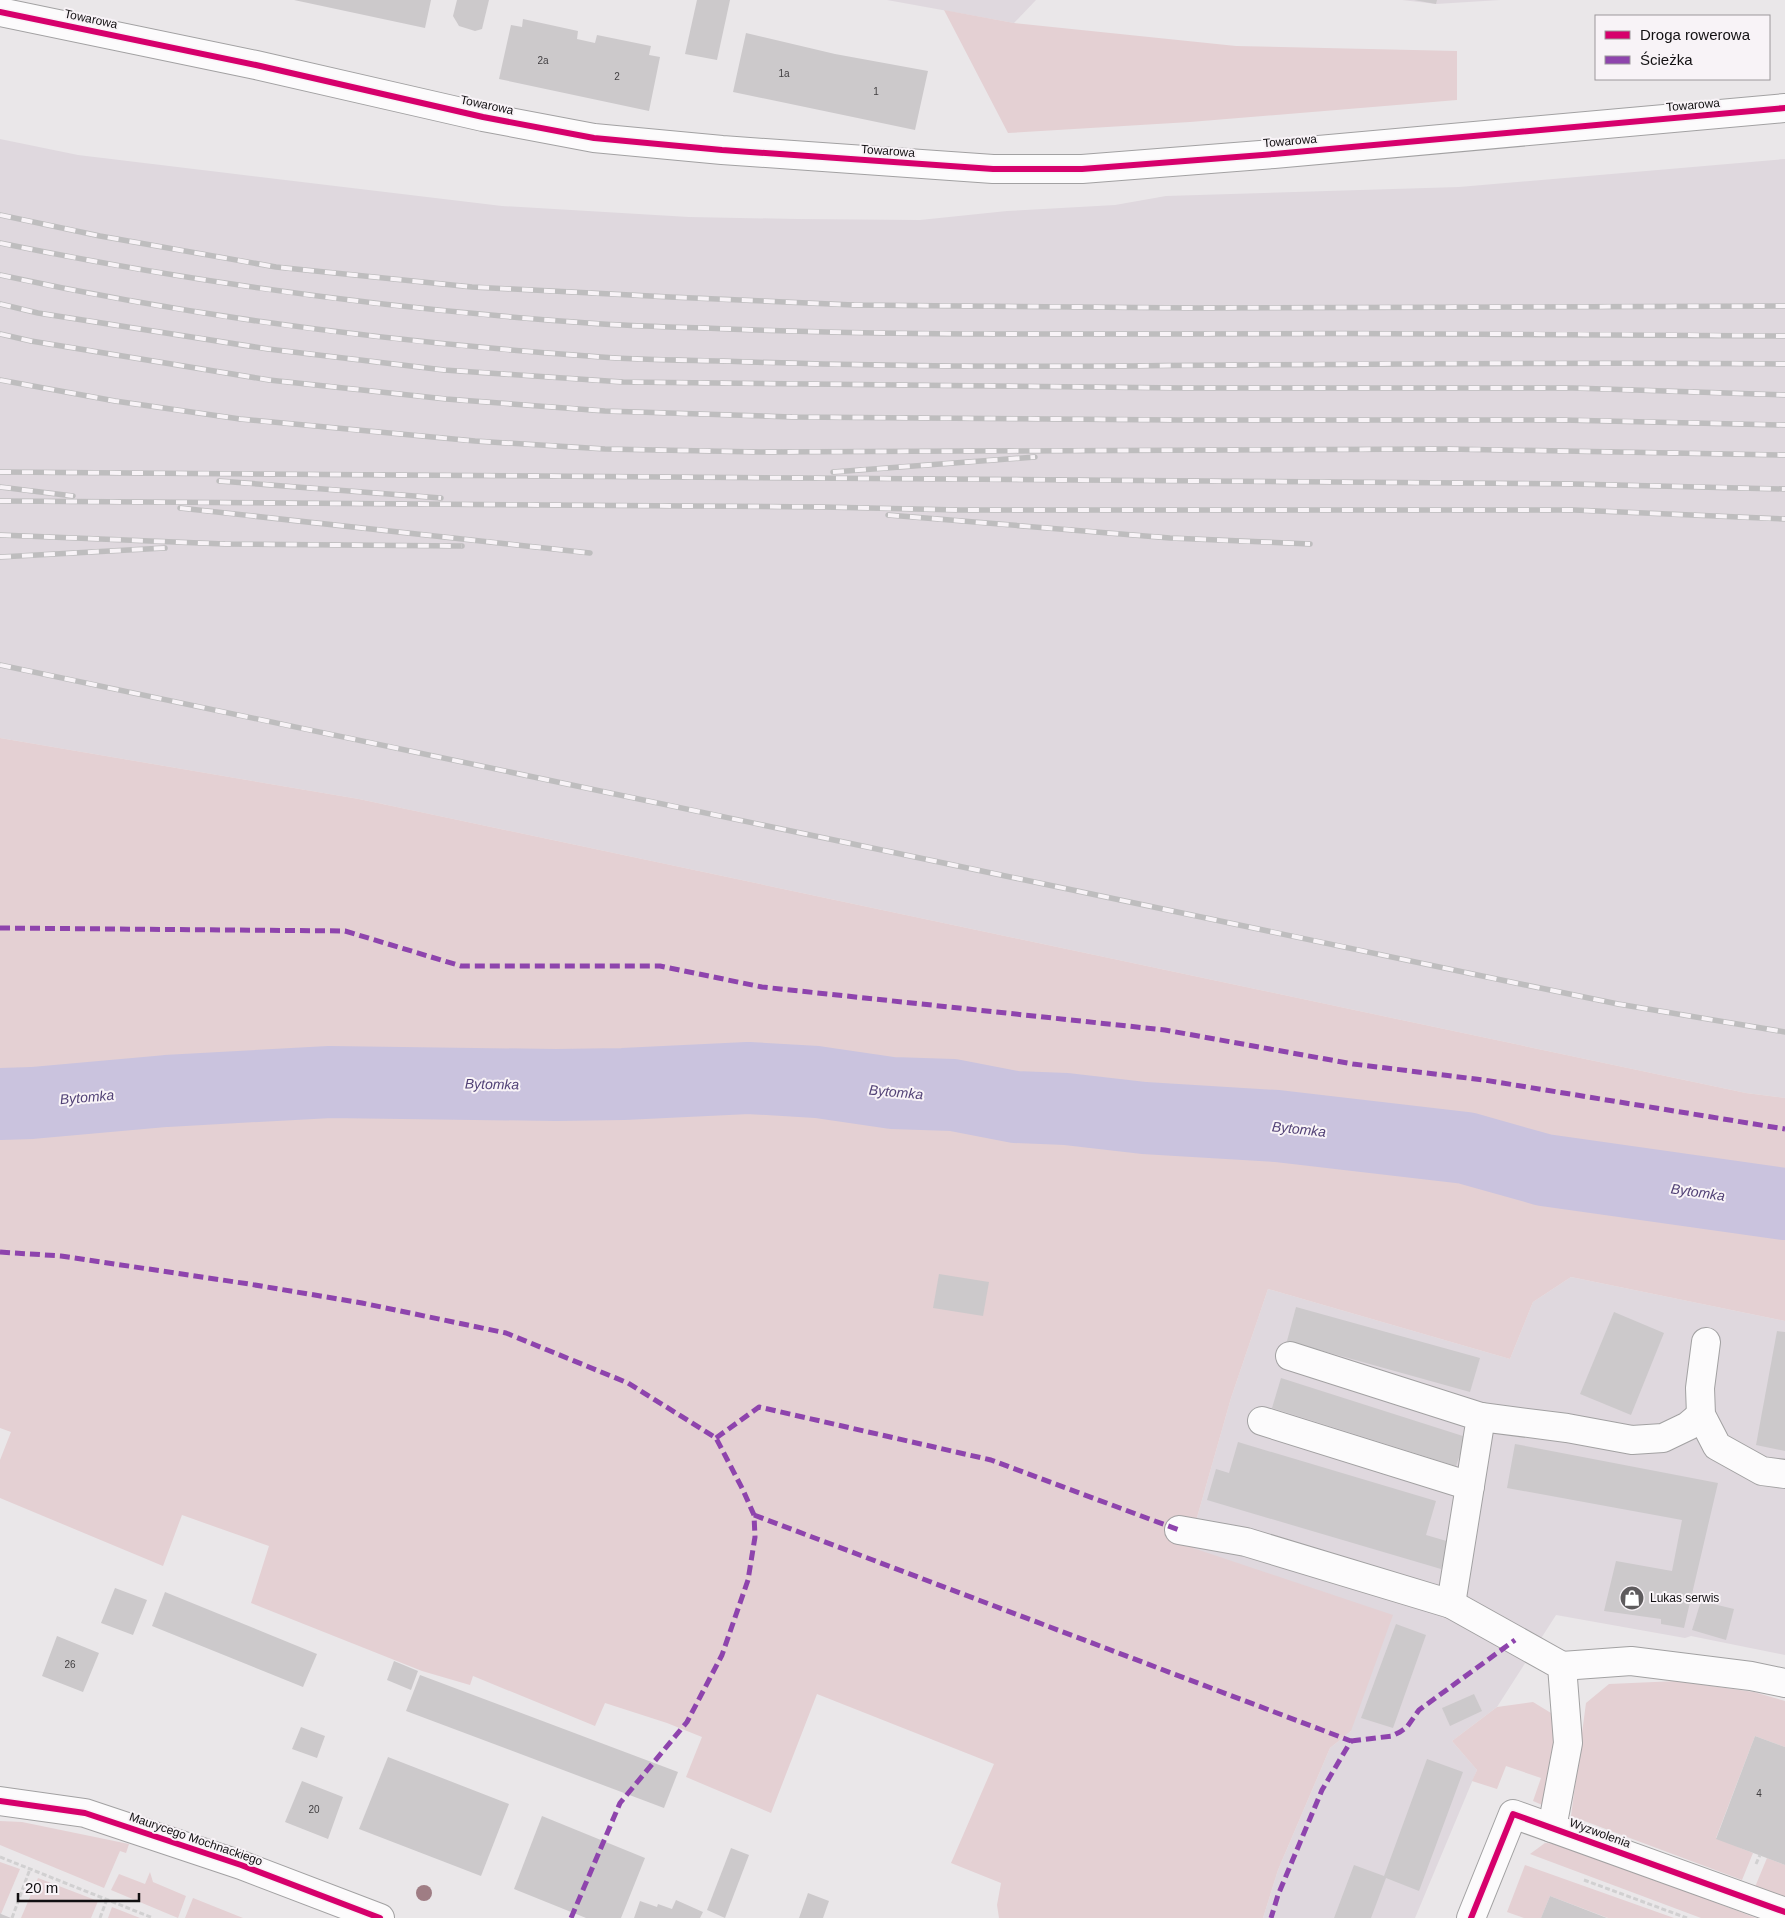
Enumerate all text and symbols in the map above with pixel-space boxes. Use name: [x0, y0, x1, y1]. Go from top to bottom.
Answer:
street label: Towarowa: [63, 7, 119, 32]
legend: [1595, 15, 1770, 80]
text: Droga rowerowa: [1640, 26, 1751, 43]
text: Ścieżka: [1640, 51, 1693, 68]
house number: 2a: [537, 55, 549, 66]
house number: 1a: [778, 68, 790, 79]
house number: 2: [614, 71, 620, 82]
house number: 1: [873, 86, 879, 97]
street label: Towarowa: [459, 93, 515, 118]
street label: Towarowa: [1665, 96, 1721, 114]
street label: Towarowa: [1262, 132, 1318, 150]
street label: Towarowa: [861, 142, 916, 160]
water label: Bytomka: [465, 1076, 520, 1092]
water label: Bytomka: [868, 1082, 924, 1102]
water label: Bytomka: [59, 1087, 115, 1107]
water label: Bytomka: [1271, 1118, 1327, 1140]
water label: Bytomka: [1670, 1180, 1726, 1204]
shop icon: Lukas serwis: [1619, 1585, 1645, 1611]
place label: Lukas serwis: [1650, 1591, 1719, 1605]
house number: 26: [64, 1659, 76, 1670]
house number: 4: [1756, 1788, 1762, 1799]
house number: 20: [308, 1804, 320, 1815]
street label: Maurycego Mochnackiego: [127, 1810, 265, 1869]
street label: Wyzwolenia: [1568, 1815, 1633, 1851]
scale bar: [18, 1870, 139, 1902]
text: 20 m: [25, 1879, 58, 1896]

